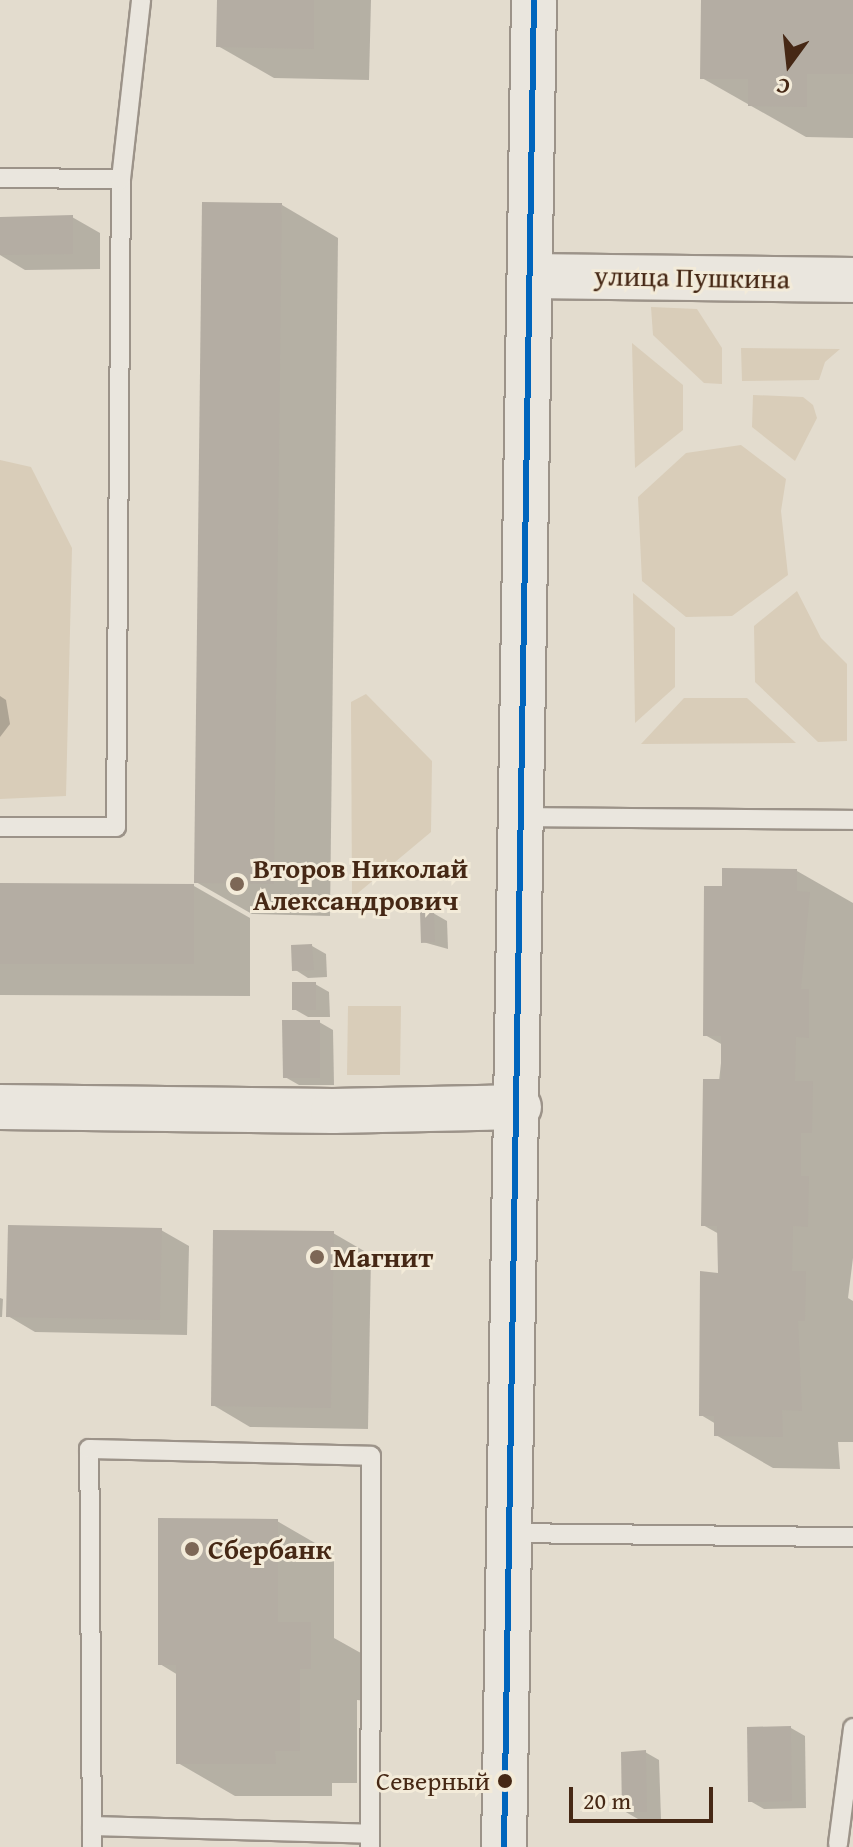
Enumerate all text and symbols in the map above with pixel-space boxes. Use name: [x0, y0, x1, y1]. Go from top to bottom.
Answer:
north arrow: [749, 24, 829, 104]
text: С: [773, 70, 793, 104]
street label: улица Пушкина: [594, 258, 790, 296]
place label: Второв Николай Александрович: [253, 851, 468, 917]
marker: Второв Николай Александрович: [228, 875, 246, 893]
place label: Магнит: [333, 1240, 433, 1274]
marker: Магнит: [308, 1248, 326, 1266]
place label: Сбербанк: [208, 1532, 332, 1566]
marker: Сбербанк: [183, 1540, 201, 1558]
place label: Северный: [376, 1765, 490, 1797]
scale bar: [573, 1771, 717, 1821]
marker: Северный: [497, 1773, 513, 1789]
text: 20 m: [583, 1783, 631, 1818]

